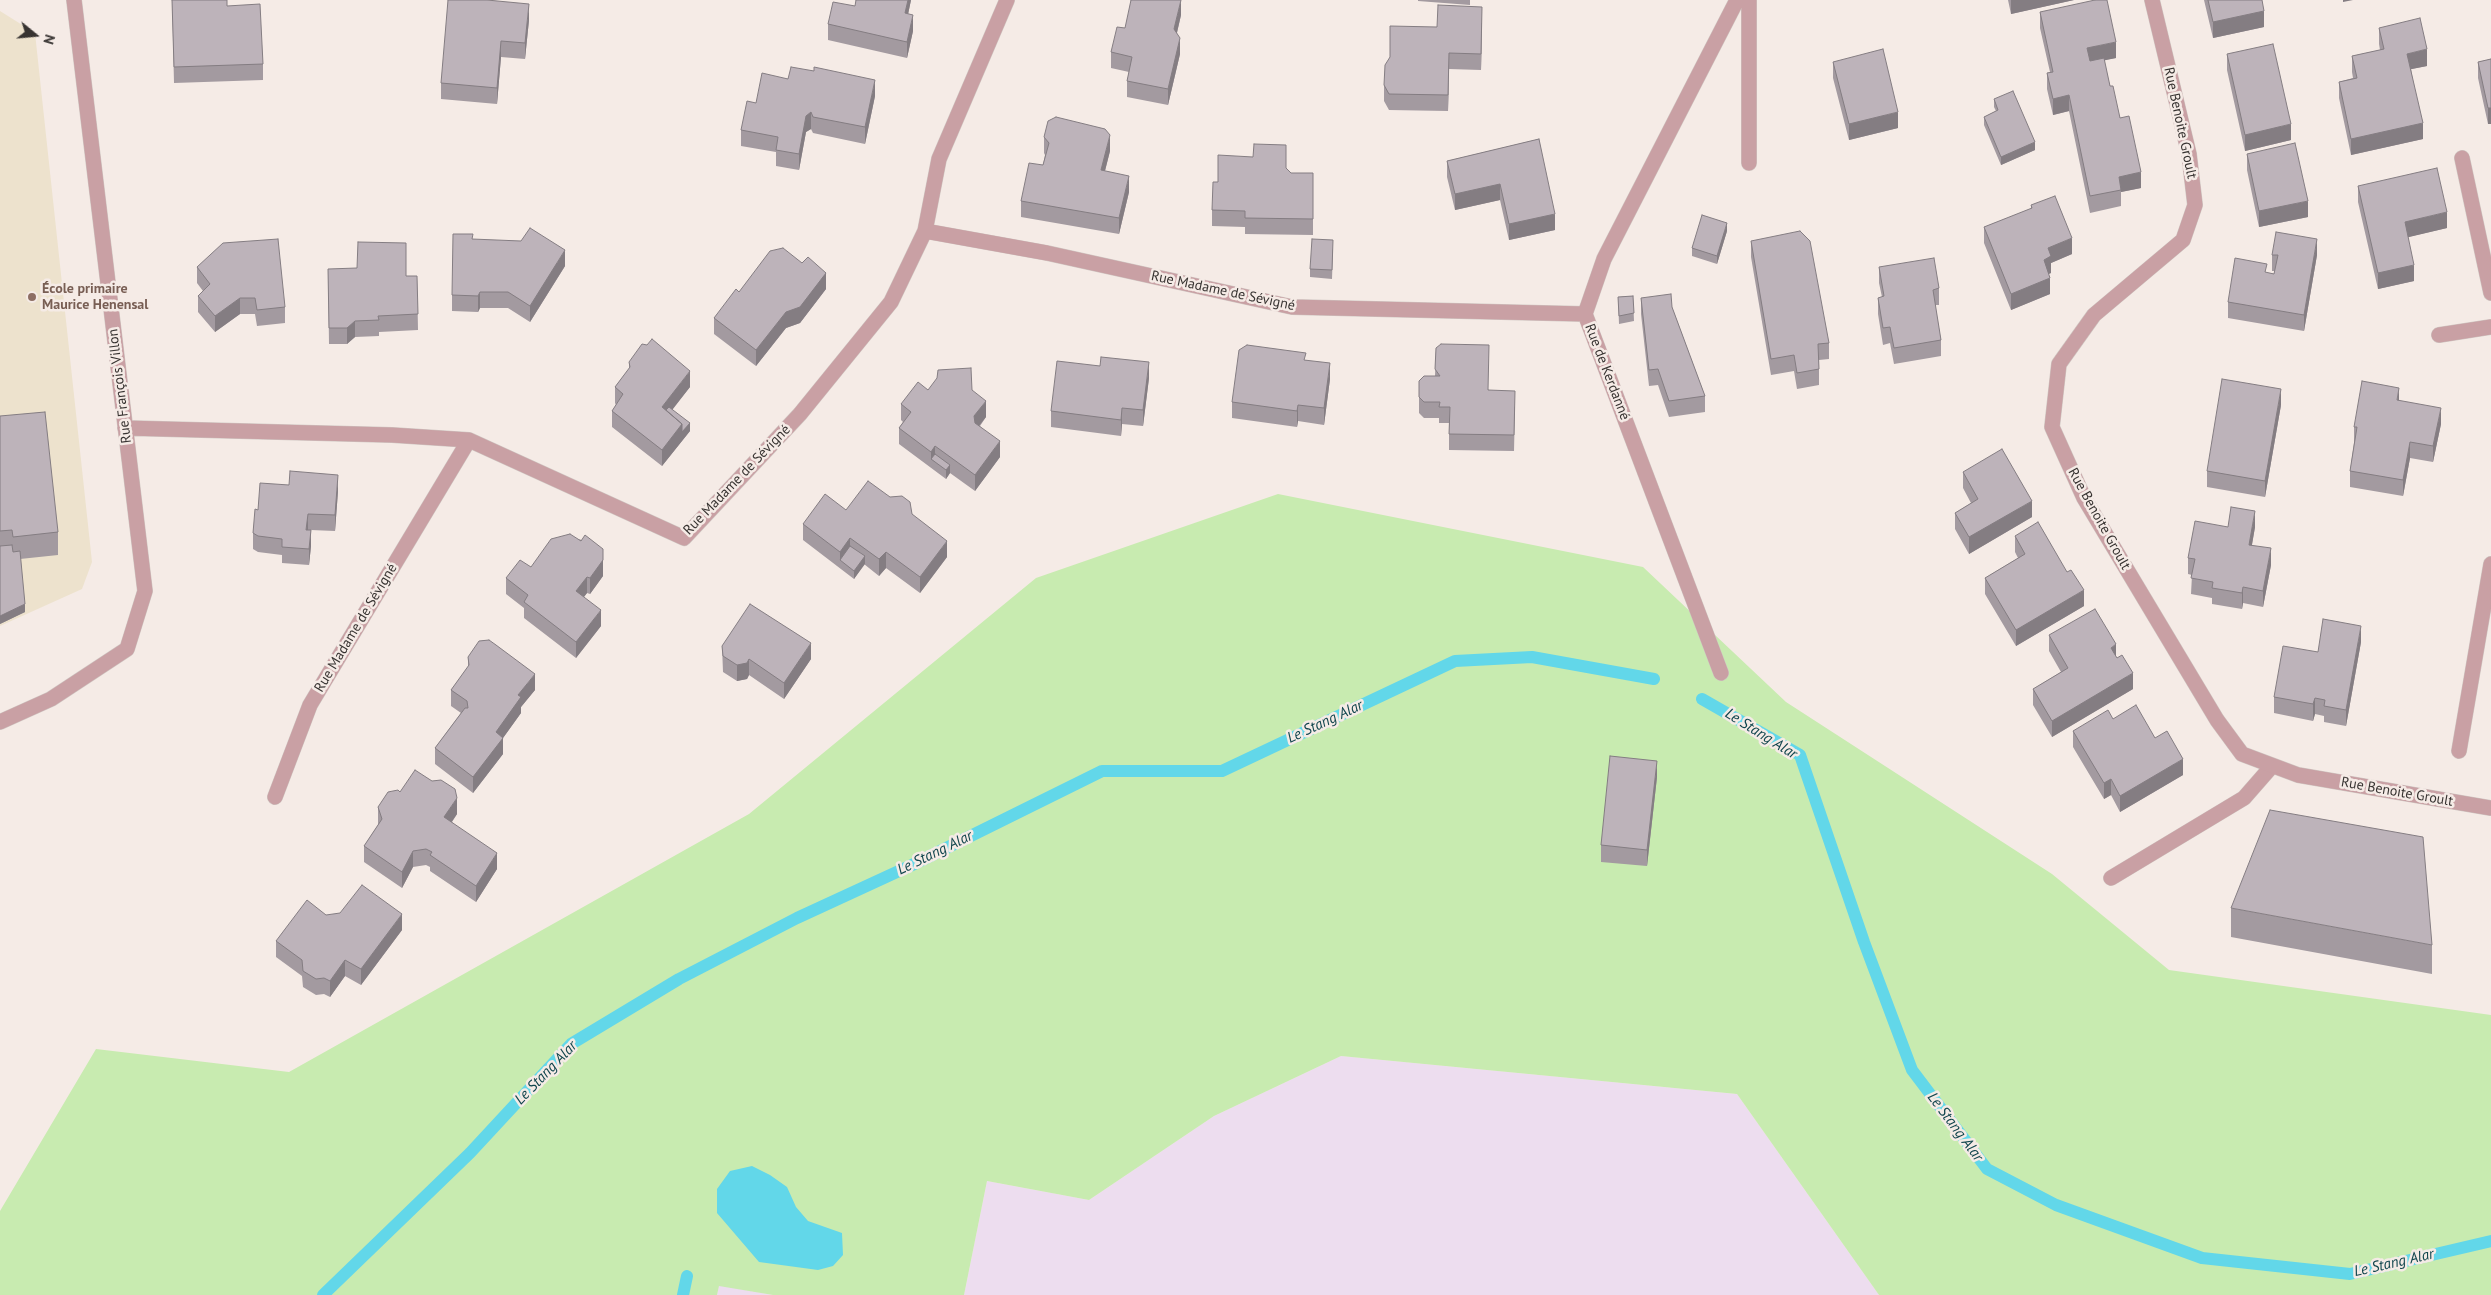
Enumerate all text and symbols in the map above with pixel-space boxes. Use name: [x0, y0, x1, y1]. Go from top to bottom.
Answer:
north arrow: [10, 10, 60, 60]
text: N: [39, 32, 59, 46]
street label: Rue Benoite Groult: [2160, 66, 2200, 180]
street label: Rue Madame de Sévigné: [1150, 268, 1296, 314]
place label: École primaire Maurice Henensal: [42, 281, 148, 314]
marker: École primaire Maurice Henensal: [26, 291, 38, 303]
street label: Rue de Kerdanné: [1581, 322, 1633, 422]
street label: Rue François Villon: [105, 328, 135, 444]
street label: Rue Madame de Sévigné: [680, 421, 794, 539]
street label: Rue Benoite Groult: [2064, 465, 2134, 573]
street label: Rue Madame de Sévigné: [311, 561, 401, 695]
water label: Le Stang Alar: [1284, 697, 1366, 747]
water label: Le Stang Alar: [1722, 705, 1800, 763]
street label: Rue Benoite Groult: [2340, 774, 2454, 810]
water label: Le Stang Alar: [894, 827, 976, 879]
water label: Le Stang Alar: [511, 1037, 581, 1109]
water label: Le Stang Alar: [1923, 1089, 1987, 1165]
water label: Le Stang Alar: [2352, 1245, 2436, 1281]

